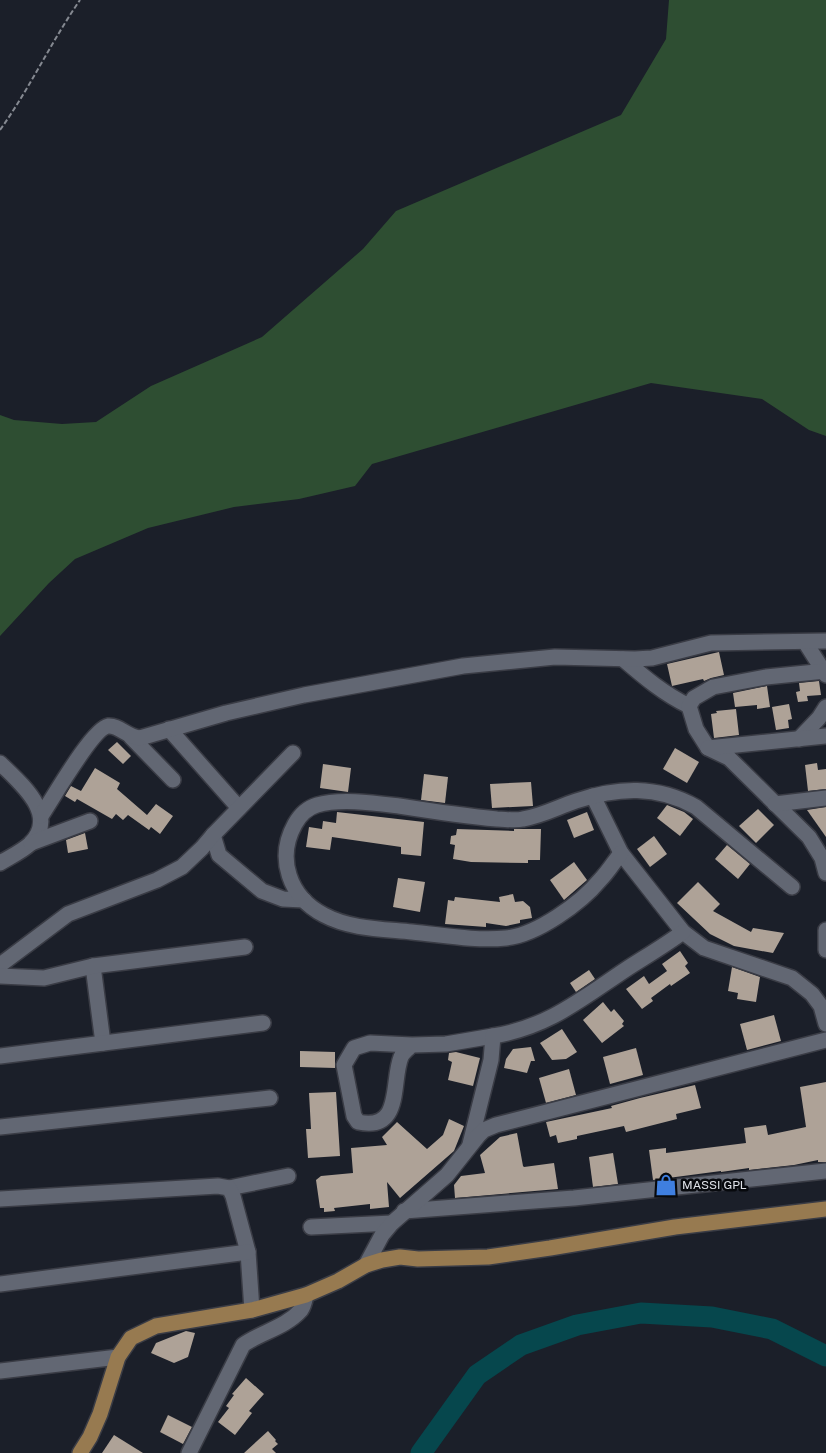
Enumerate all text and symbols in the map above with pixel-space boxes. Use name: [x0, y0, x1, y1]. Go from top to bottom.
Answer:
shop icon: MASSI GPL: [653, 1172, 679, 1198]
place label: MASSI GPL: [682, 1178, 747, 1192]

